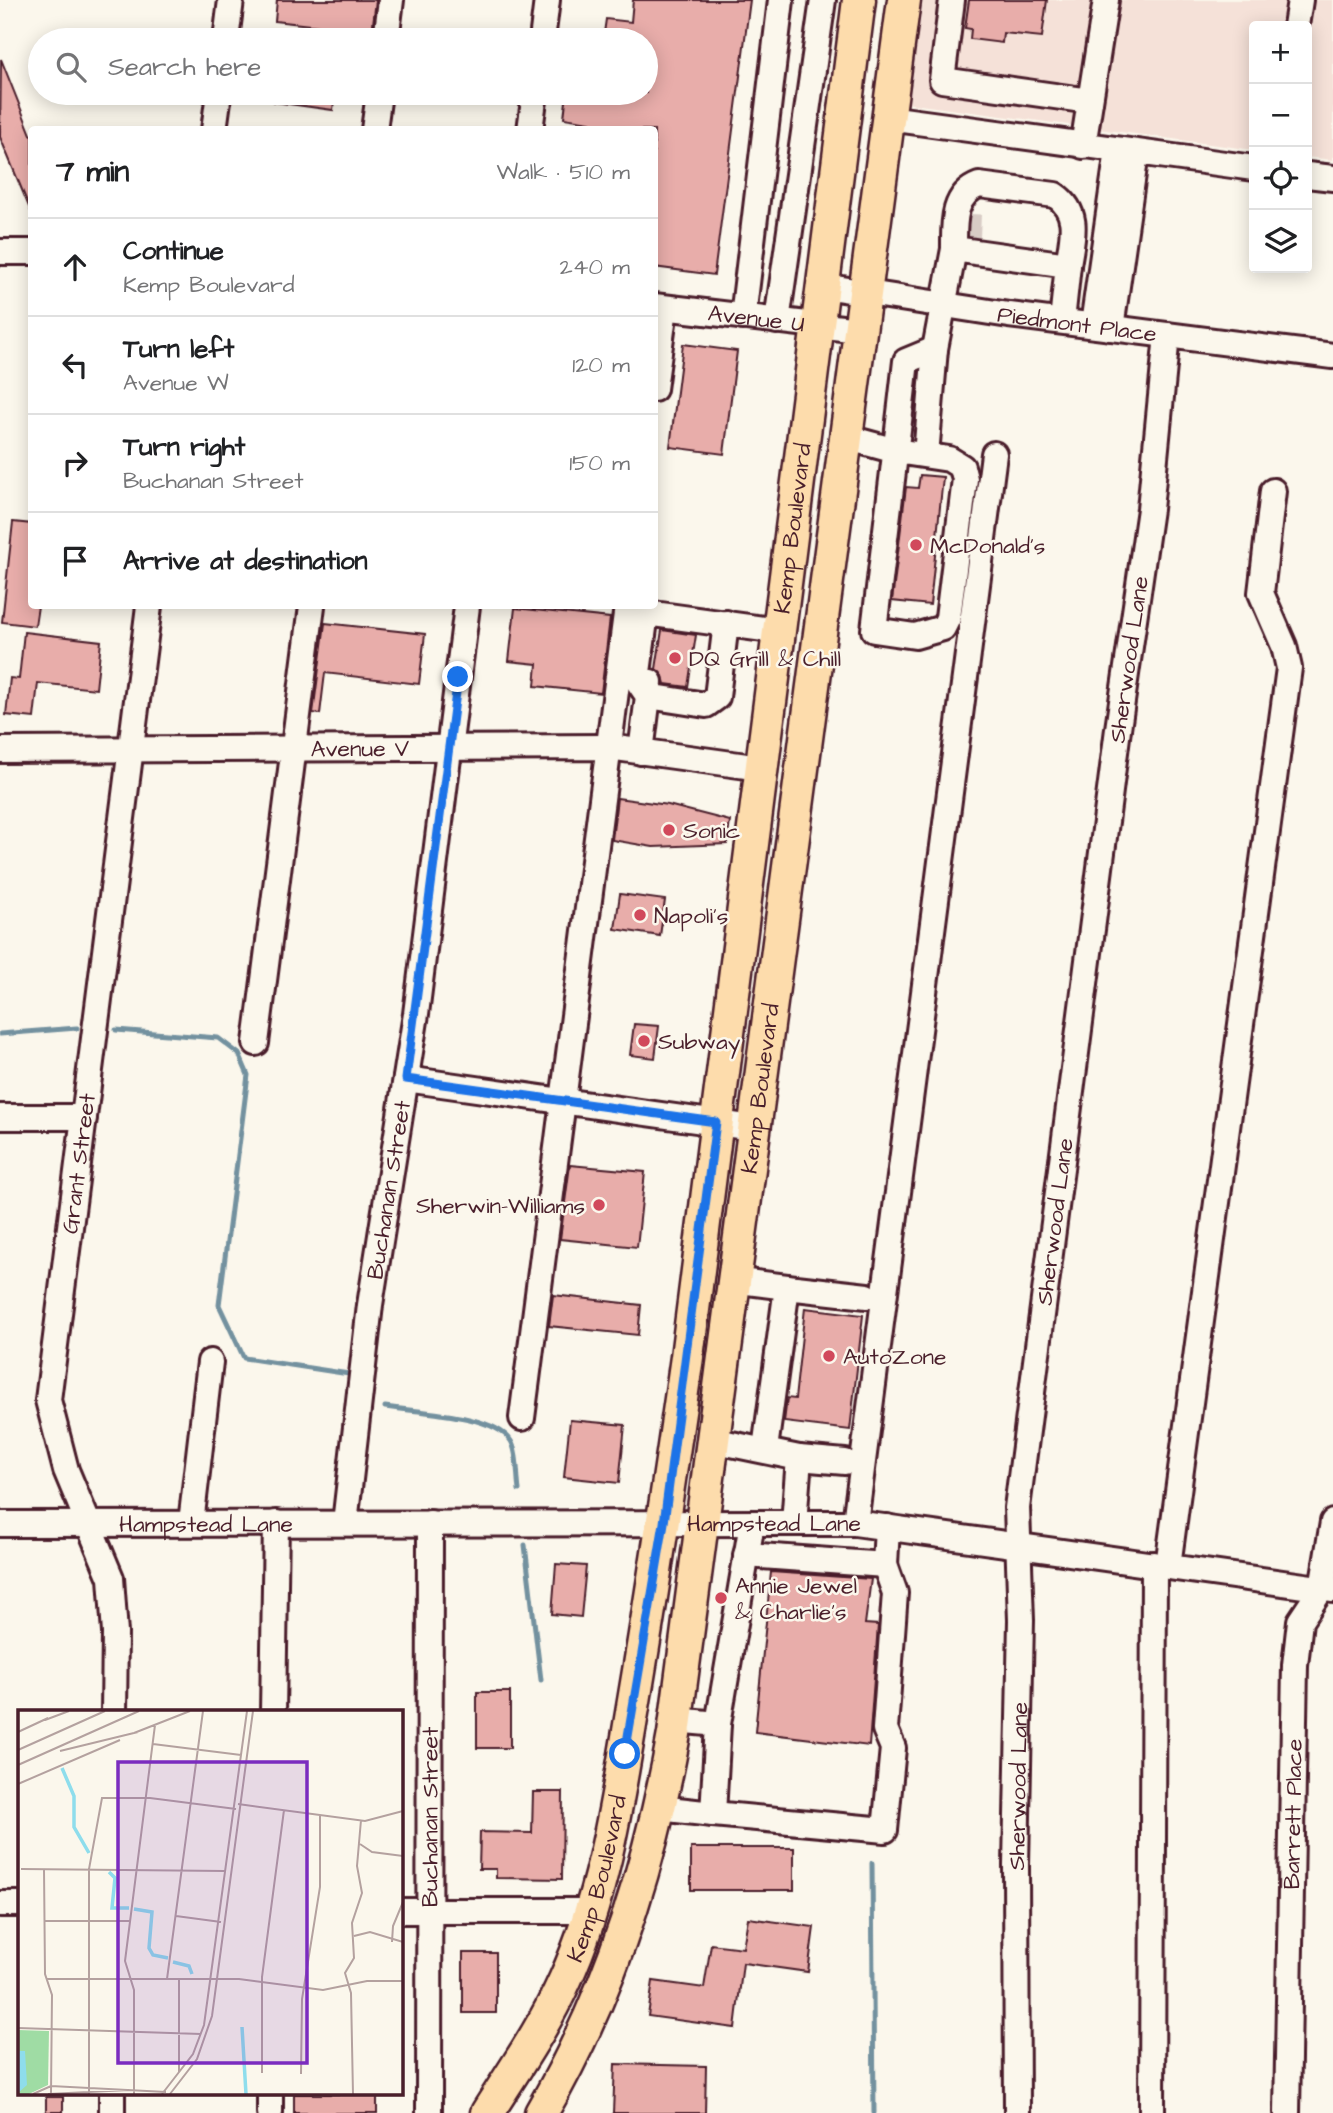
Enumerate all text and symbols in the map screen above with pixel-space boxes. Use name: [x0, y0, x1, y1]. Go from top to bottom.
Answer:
map controls: [1249, 21, 1312, 273]
button: +: [1249, 21, 1312, 84]
search box: [28, 28, 658, 105]
icon: search: [52, 48, 90, 86]
text: Search here: [108, 49, 261, 85]
button: −: [1249, 84, 1312, 147]
button: locate: [1249, 147, 1312, 210]
text: 7 min: [56, 151, 129, 193]
text: Walk · 510 m: [496, 156, 630, 188]
button: layers: [1249, 210, 1312, 273]
text: Continue: [123, 233, 224, 269]
icon: ahead: [56, 248, 94, 286]
text: 240 m: [560, 251, 630, 283]
text: Kemp Boulevard: [123, 269, 294, 301]
street label: Avenue U: [706, 297, 806, 340]
street label: Piedmont Place: [995, 298, 1159, 351]
text: Turn left: [123, 331, 234, 367]
icon: left: [56, 346, 94, 384]
text: 120 m: [572, 349, 630, 381]
text: Avenue W: [123, 367, 229, 399]
text: Turn right: [123, 429, 245, 465]
street label: Kemp Boulevard: [766, 441, 820, 616]
icon: right: [56, 444, 94, 482]
text: 150 m: [569, 447, 630, 479]
text: Buchanan Street: [123, 465, 304, 497]
place label: McDonald's: [930, 530, 1045, 562]
marker: McDonald's: [908, 537, 924, 553]
icon: arrive: [56, 542, 94, 580]
text: Arrive at destination: [123, 543, 368, 579]
street label: Sherwood Lane: [1101, 574, 1157, 745]
place label: DQ Grill & Chill: [689, 643, 841, 675]
marker: DQ Grill & Chill: [667, 650, 683, 666]
route end: [442, 661, 473, 692]
street label: Avenue V: [311, 733, 410, 765]
place label: Sonic: [683, 815, 740, 847]
marker: Sonic: [661, 822, 677, 838]
place label: Napoli's: [654, 900, 728, 932]
marker: Napoli's: [632, 907, 648, 923]
street label: Kemp Boulevard: [733, 1001, 788, 1176]
place label: Subway: [658, 1026, 741, 1059]
marker: Subway: [636, 1033, 652, 1049]
street label: Grant Street: [54, 1091, 104, 1236]
street label: Buchanan Street: [359, 1098, 419, 1282]
street label: Sherwood Lane: [1028, 1136, 1082, 1307]
place label: Sherwin-Williams: [416, 1190, 585, 1222]
marker: Sherwin-Williams: [591, 1197, 607, 1213]
place label: AutoZone: [843, 1341, 947, 1373]
marker: AutoZone: [821, 1348, 837, 1364]
street label: Hampstead Lane: [687, 1508, 861, 1540]
street label: Hampstead Lane: [119, 1509, 293, 1541]
place label: Annie Jewel & Charlie's: [735, 1570, 857, 1628]
marker: Annie Jewel & Charlie's: [713, 1590, 729, 1606]
street label: Sherwood Lane: [1001, 1702, 1036, 1871]
inset map: [18, 1710, 402, 2096]
street label: Buchanan Street: [414, 1726, 447, 1907]
route start: [609, 1738, 640, 1769]
street label: Barrett Place: [1276, 1738, 1311, 1890]
street label: Kemp Boulevard: [559, 1793, 635, 1967]

